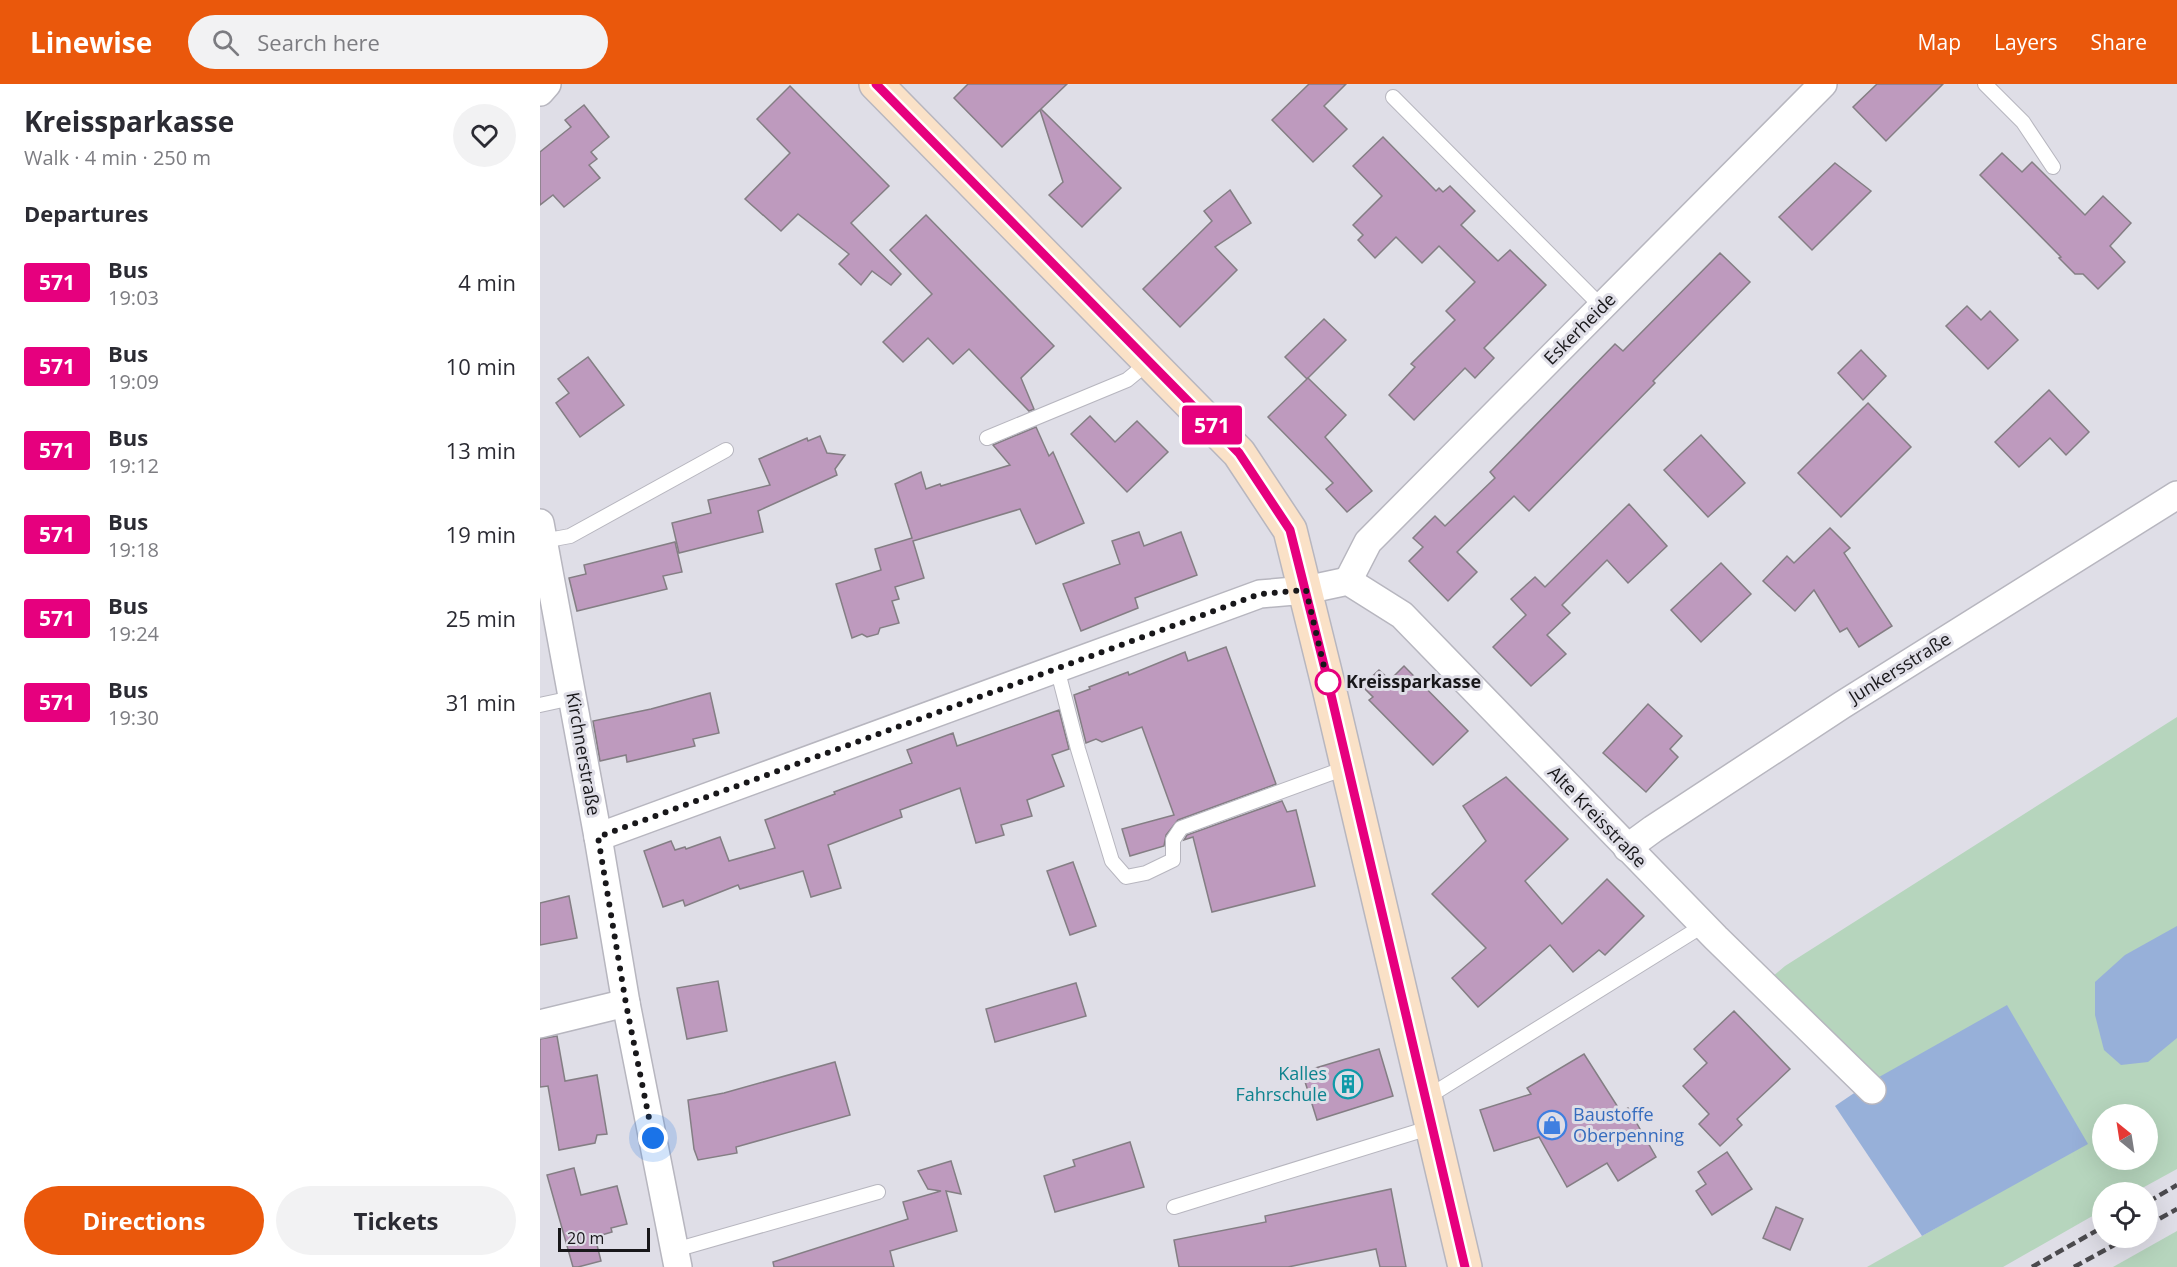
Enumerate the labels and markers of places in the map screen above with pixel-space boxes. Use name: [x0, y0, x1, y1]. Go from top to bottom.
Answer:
marker: Kreissparkasse: [1315, 669, 1341, 695]
place label: Kreissparkasse: [1346, 669, 1481, 693]
place label: Kalles Fahrschule: [1235, 1061, 1327, 1106]
building icon: Kalles Fahrschule: [1332, 1068, 1364, 1100]
place label: Baustoffe Oberpenning: [1573, 1102, 1684, 1147]
shop icon: Baustoffe Oberpenning: [1536, 1109, 1568, 1141]

